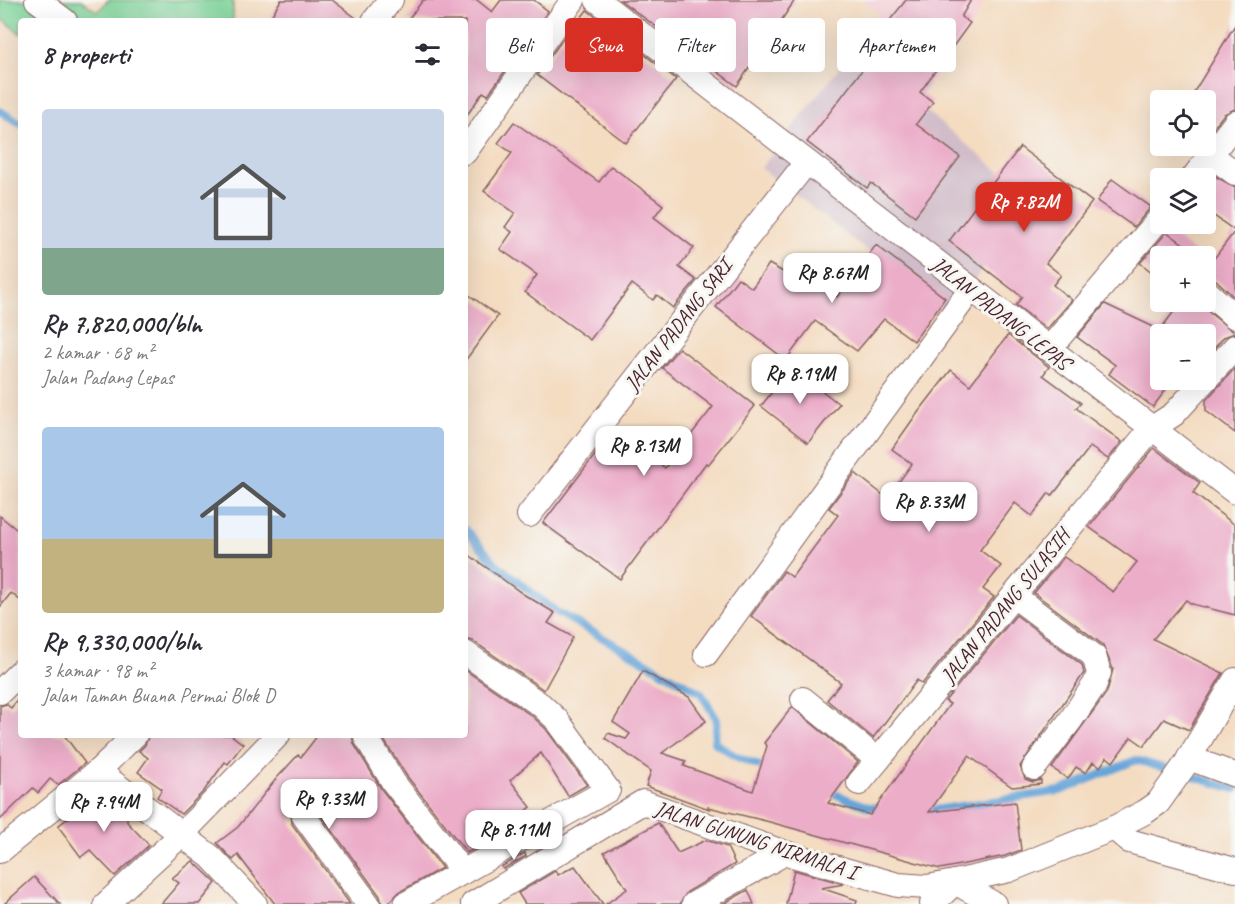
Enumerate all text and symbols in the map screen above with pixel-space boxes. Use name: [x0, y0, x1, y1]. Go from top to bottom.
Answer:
chip: Beli: [486, 18, 553, 72]
chip: Sewa: [565, 18, 643, 72]
chip: Filter: [655, 18, 736, 72]
chip: Baru: [748, 18, 825, 72]
chip: Apartemen: [837, 18, 956, 72]
text: 8 properti: [42, 38, 130, 71]
icon: filters: [411, 38, 444, 71]
map controls: [1150, 90, 1216, 390]
button: locate: [1150, 90, 1216, 156]
icon: home: [189, 148, 297, 256]
button: layers: [1150, 168, 1216, 234]
pin: Rp 7.82M: [962, 182, 1086, 233]
text: Rp 7.82M: [989, 189, 1059, 214]
button: +: [1150, 246, 1216, 312]
street label: JALAN PADANG SARI: [618, 250, 740, 397]
street label: JALAN PADANG LEPAS: [926, 250, 1079, 378]
pin: Rp 8.67M: [770, 253, 894, 304]
text: Rp 8.67M: [797, 260, 867, 285]
text: Rp 7,820,000/bln: [42, 307, 202, 340]
button: −: [1150, 324, 1216, 390]
text: 2 kamar · 68 m²: [42, 340, 153, 365]
pin: Rp 8.19M: [738, 354, 862, 405]
text: Rp 8.19M: [766, 361, 834, 386]
text: Jalan Padang Lepas: [42, 365, 174, 390]
pin: Rp 8.13M: [582, 426, 706, 477]
text: Rp 8.13M: [609, 433, 679, 458]
icon: home: [189, 466, 297, 574]
pin: Rp 8.33M: [867, 482, 991, 533]
text: Rp 8.33M: [894, 489, 964, 514]
street label: JALAN PADANG SULASIH: [934, 521, 1077, 689]
text: Rp 9,330,000/bln: [42, 625, 201, 658]
text: 3 kamar · 98 m²: [42, 658, 153, 683]
text: Jalan Taman Buana Permai Blok D: [42, 683, 275, 708]
pin: Rp 9.33M: [267, 779, 391, 830]
pin: Rp 7.94M: [42, 782, 166, 833]
text: Rp 9.33M: [295, 786, 363, 811]
text: Rp 7.94M: [70, 789, 138, 814]
street label: JALAN GUNUNG NIRMALA I: [651, 795, 865, 886]
pin: Rp 8.11M: [452, 810, 576, 861]
text: Rp 8.11M: [479, 817, 549, 842]

